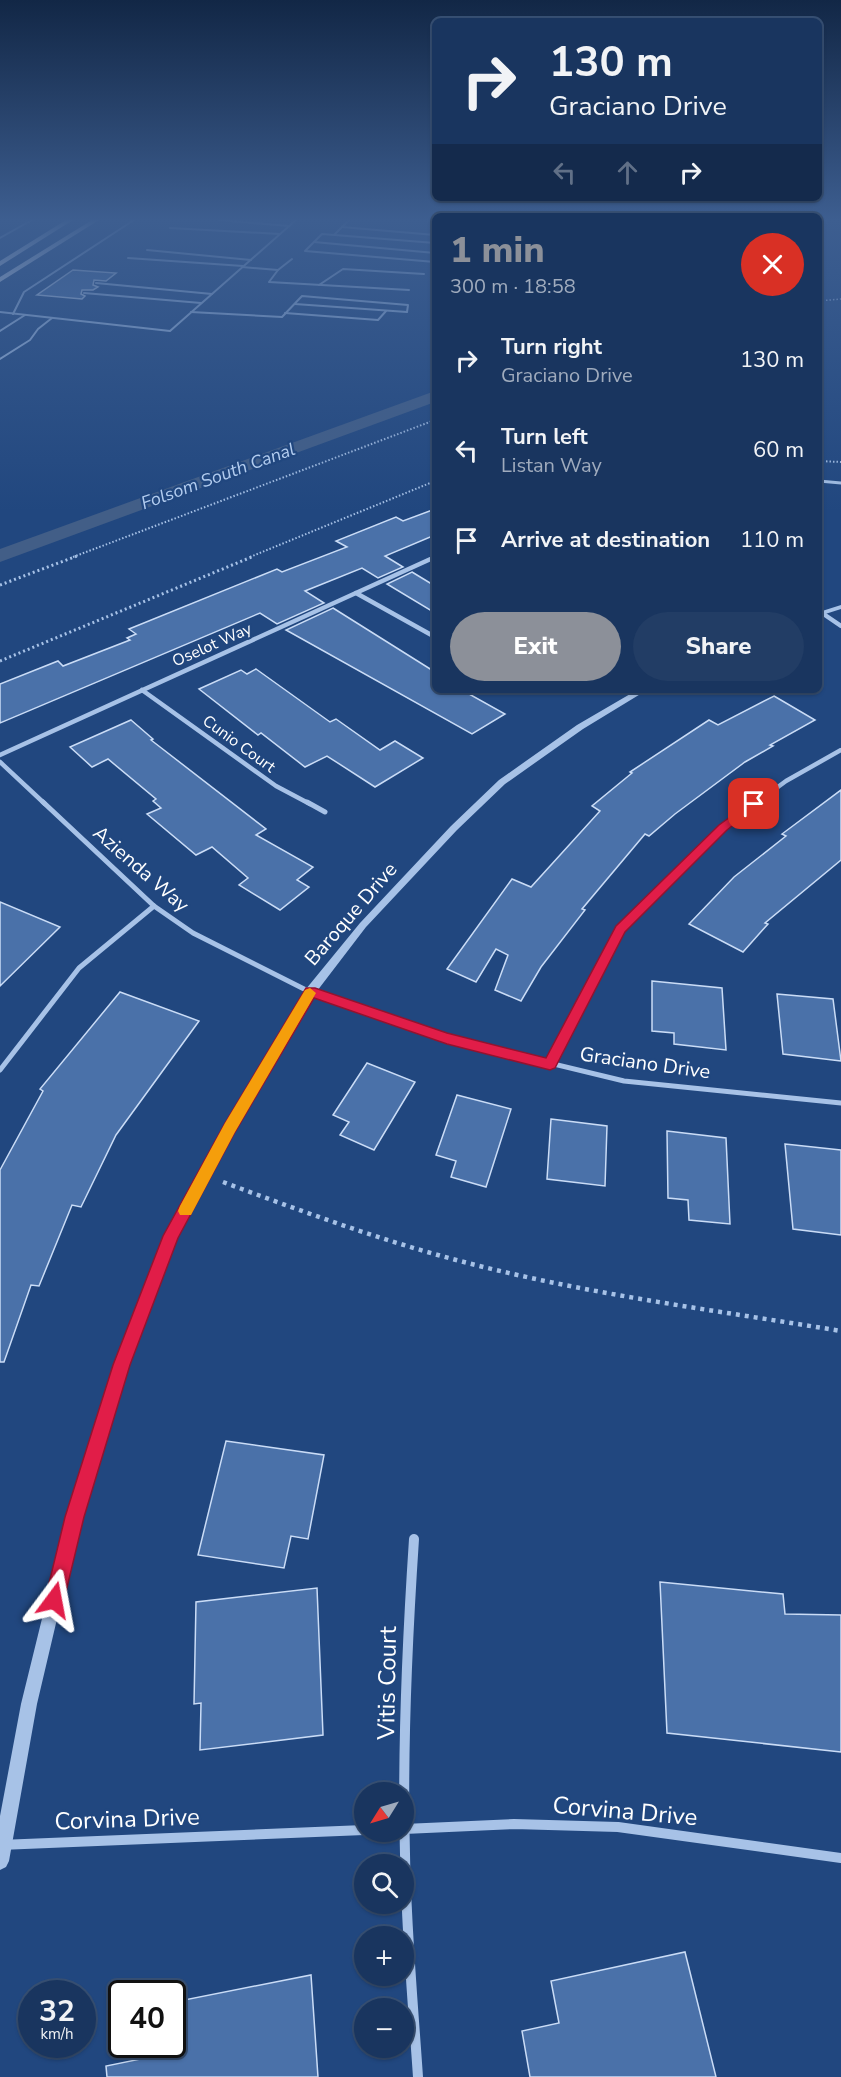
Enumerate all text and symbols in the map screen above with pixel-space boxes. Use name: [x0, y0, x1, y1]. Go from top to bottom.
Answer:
text: 130 m: [549, 34, 673, 91]
icon: right: [450, 42, 528, 120]
text: Graciano Drive: [549, 88, 727, 125]
icon: left: [548, 156, 581, 189]
icon: ahead: [611, 156, 644, 189]
icon: right: [674, 156, 707, 189]
text: 1 min: [450, 226, 545, 275]
button: close: [741, 233, 804, 296]
text: 300 m · 18:58: [450, 273, 576, 300]
text: Turn right: [501, 332, 602, 362]
icon: right: [450, 344, 483, 377]
text: 130 m: [740, 345, 804, 375]
text: Graciano Drive: [501, 362, 633, 389]
text: Turn left: [501, 422, 588, 452]
icon: left: [450, 434, 483, 467]
text: 60 m: [753, 435, 804, 465]
water label: Folsom South Canal: [138, 437, 298, 515]
text: Listan Way: [501, 452, 602, 479]
icon: arrive: [450, 524, 483, 557]
text: Arrive at destination: [501, 525, 710, 555]
text: 110 m: [740, 525, 804, 555]
button: Exit: [450, 612, 621, 681]
button: Share: [633, 612, 804, 681]
street label: Oselot Way: [169, 617, 256, 672]
street label: Cunio Court: [198, 710, 280, 778]
pin: [728, 778, 779, 829]
icon: arrive: [737, 787, 770, 820]
street label: Azienda Way: [87, 820, 196, 919]
street label: Baroque Drive: [299, 857, 403, 971]
street label: Graciano Drive: [578, 1040, 712, 1086]
position arrow: [22, 1568, 86, 1632]
street label: Vitis Court: [370, 1625, 404, 1741]
north arrow: [354, 1782, 414, 1842]
map controls: [354, 1782, 414, 2058]
street label: Corvina Drive: [551, 1789, 699, 1833]
street label: Corvina Drive: [54, 1800, 200, 1838]
button: search: [354, 1854, 414, 1914]
button: +: [354, 1926, 414, 1986]
speed limit sign: 40: [108, 1980, 186, 2058]
text: 32: [39, 1991, 75, 2032]
button: −: [354, 1998, 414, 2058]
text: km/h: [40, 2024, 74, 2044]

